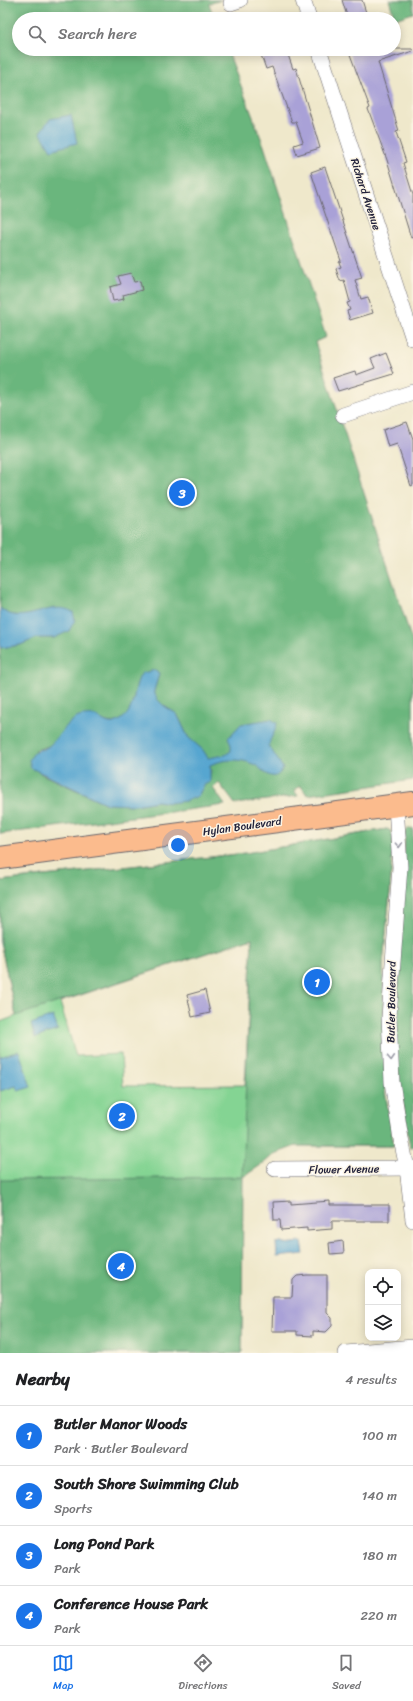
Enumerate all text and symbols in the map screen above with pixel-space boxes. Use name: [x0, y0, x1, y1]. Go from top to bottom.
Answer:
search box: [12, 12, 401, 56]
text: Search here: [58, 21, 137, 47]
icon: search: [26, 23, 48, 45]
street label: Richard Avenue: [345, 156, 386, 233]
pin: 3: [169, 478, 195, 508]
street label: Hylan Boulevard: [202, 811, 284, 841]
your location: [168, 835, 188, 855]
one-way arrow: [394, 842, 403, 848]
street label: Butler Boulevard: [381, 960, 402, 1043]
pin: 1: [304, 967, 330, 997]
one-way arrow: [387, 1055, 395, 1061]
pin: 2: [109, 1101, 135, 1131]
street label: Flower Avenue: [309, 1159, 380, 1180]
pin: 4: [108, 1251, 134, 1281]
map controls: [365, 1269, 401, 1341]
button: locate: [365, 1269, 401, 1305]
button: layers: [365, 1305, 401, 1341]
text: Nearby: [16, 1364, 70, 1394]
text: 4 results: [345, 1368, 397, 1391]
text: Butler Manor Woods: [54, 1411, 187, 1437]
text: 1: [26, 1424, 32, 1447]
text: 100 m: [362, 1424, 397, 1447]
text: Park · Butler Boulevard: [54, 1437, 188, 1460]
text: South Shore Swimming Club: [54, 1471, 239, 1497]
text: 2: [25, 1484, 33, 1507]
text: 140 m: [362, 1484, 397, 1507]
text: Sports: [54, 1497, 92, 1520]
text: Long Pond Park: [54, 1531, 155, 1557]
text: 3: [25, 1544, 33, 1567]
text: 180 m: [362, 1544, 397, 1567]
text: Park: [54, 1557, 81, 1580]
text: Conference House Park: [54, 1591, 208, 1617]
text: 4: [25, 1604, 33, 1627]
text: 220 m: [360, 1604, 397, 1627]
text: Park: [54, 1617, 81, 1640]
tab: Map: [52, 1652, 74, 1695]
tab: Directions: [178, 1652, 228, 1695]
tab: Saved: [332, 1652, 361, 1695]

